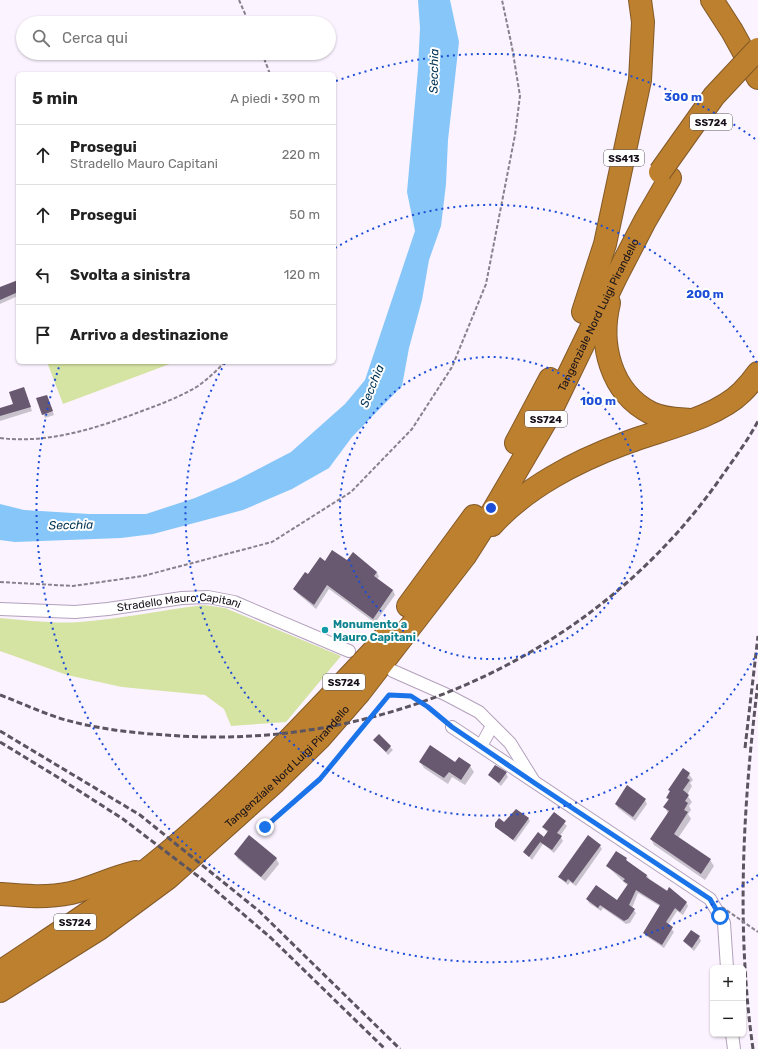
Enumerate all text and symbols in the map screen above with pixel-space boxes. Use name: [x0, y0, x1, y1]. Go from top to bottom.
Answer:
search box: [16, 16, 336, 60]
icon: search: [30, 27, 52, 49]
text: Cerca qui: [62, 29, 128, 47]
water label: Secchia: [427, 49, 441, 93]
text: 5 min: [32, 88, 78, 108]
text: 300 m: [664, 90, 702, 104]
text: A piedi · 390 m: [230, 91, 320, 106]
road number: SS724: [690, 114, 732, 130]
text: Prosegui: [70, 138, 137, 156]
icon: ahead: [32, 144, 54, 166]
text: 220 m: [282, 147, 320, 162]
road number: SS413: [604, 150, 644, 166]
text: Stradello Mauro Capitani: [70, 156, 218, 171]
icon: ahead: [32, 204, 54, 226]
text: Prosegui: [70, 206, 137, 224]
text: 50 m: [289, 207, 320, 222]
street label: Tangenziale Nord Luigi Pirandello: [555, 236, 642, 394]
icon: left: [32, 264, 54, 286]
text: Svolta a sinistra: [70, 266, 190, 284]
text: 120 m: [284, 267, 320, 282]
text: 200 m: [686, 287, 724, 301]
icon: arrive: [32, 324, 54, 346]
text: Arrivo a destinazione: [70, 326, 228, 344]
water label: Secchia: [357, 363, 387, 409]
text: 100 m: [580, 394, 616, 408]
road number: SS724: [525, 411, 567, 427]
centre of rings: [484, 501, 498, 515]
water label: Secchia: [49, 518, 93, 532]
street label: Stradello Mauro Capitani: [116, 591, 243, 615]
place label: Monumento a Mauro Capitani: [333, 618, 416, 644]
marker: Monumento a Mauro Capitani: [320, 625, 330, 635]
road number: SS724: [323, 674, 365, 690]
street label: Tangenziale Nord Luigi Pirandello: [223, 703, 352, 831]
route end: [256, 818, 274, 836]
route start: [711, 907, 729, 925]
road number: SS724: [54, 914, 96, 930]
map controls: [710, 965, 746, 1037]
button: +: [710, 965, 746, 1001]
button: −: [710, 1001, 746, 1037]

